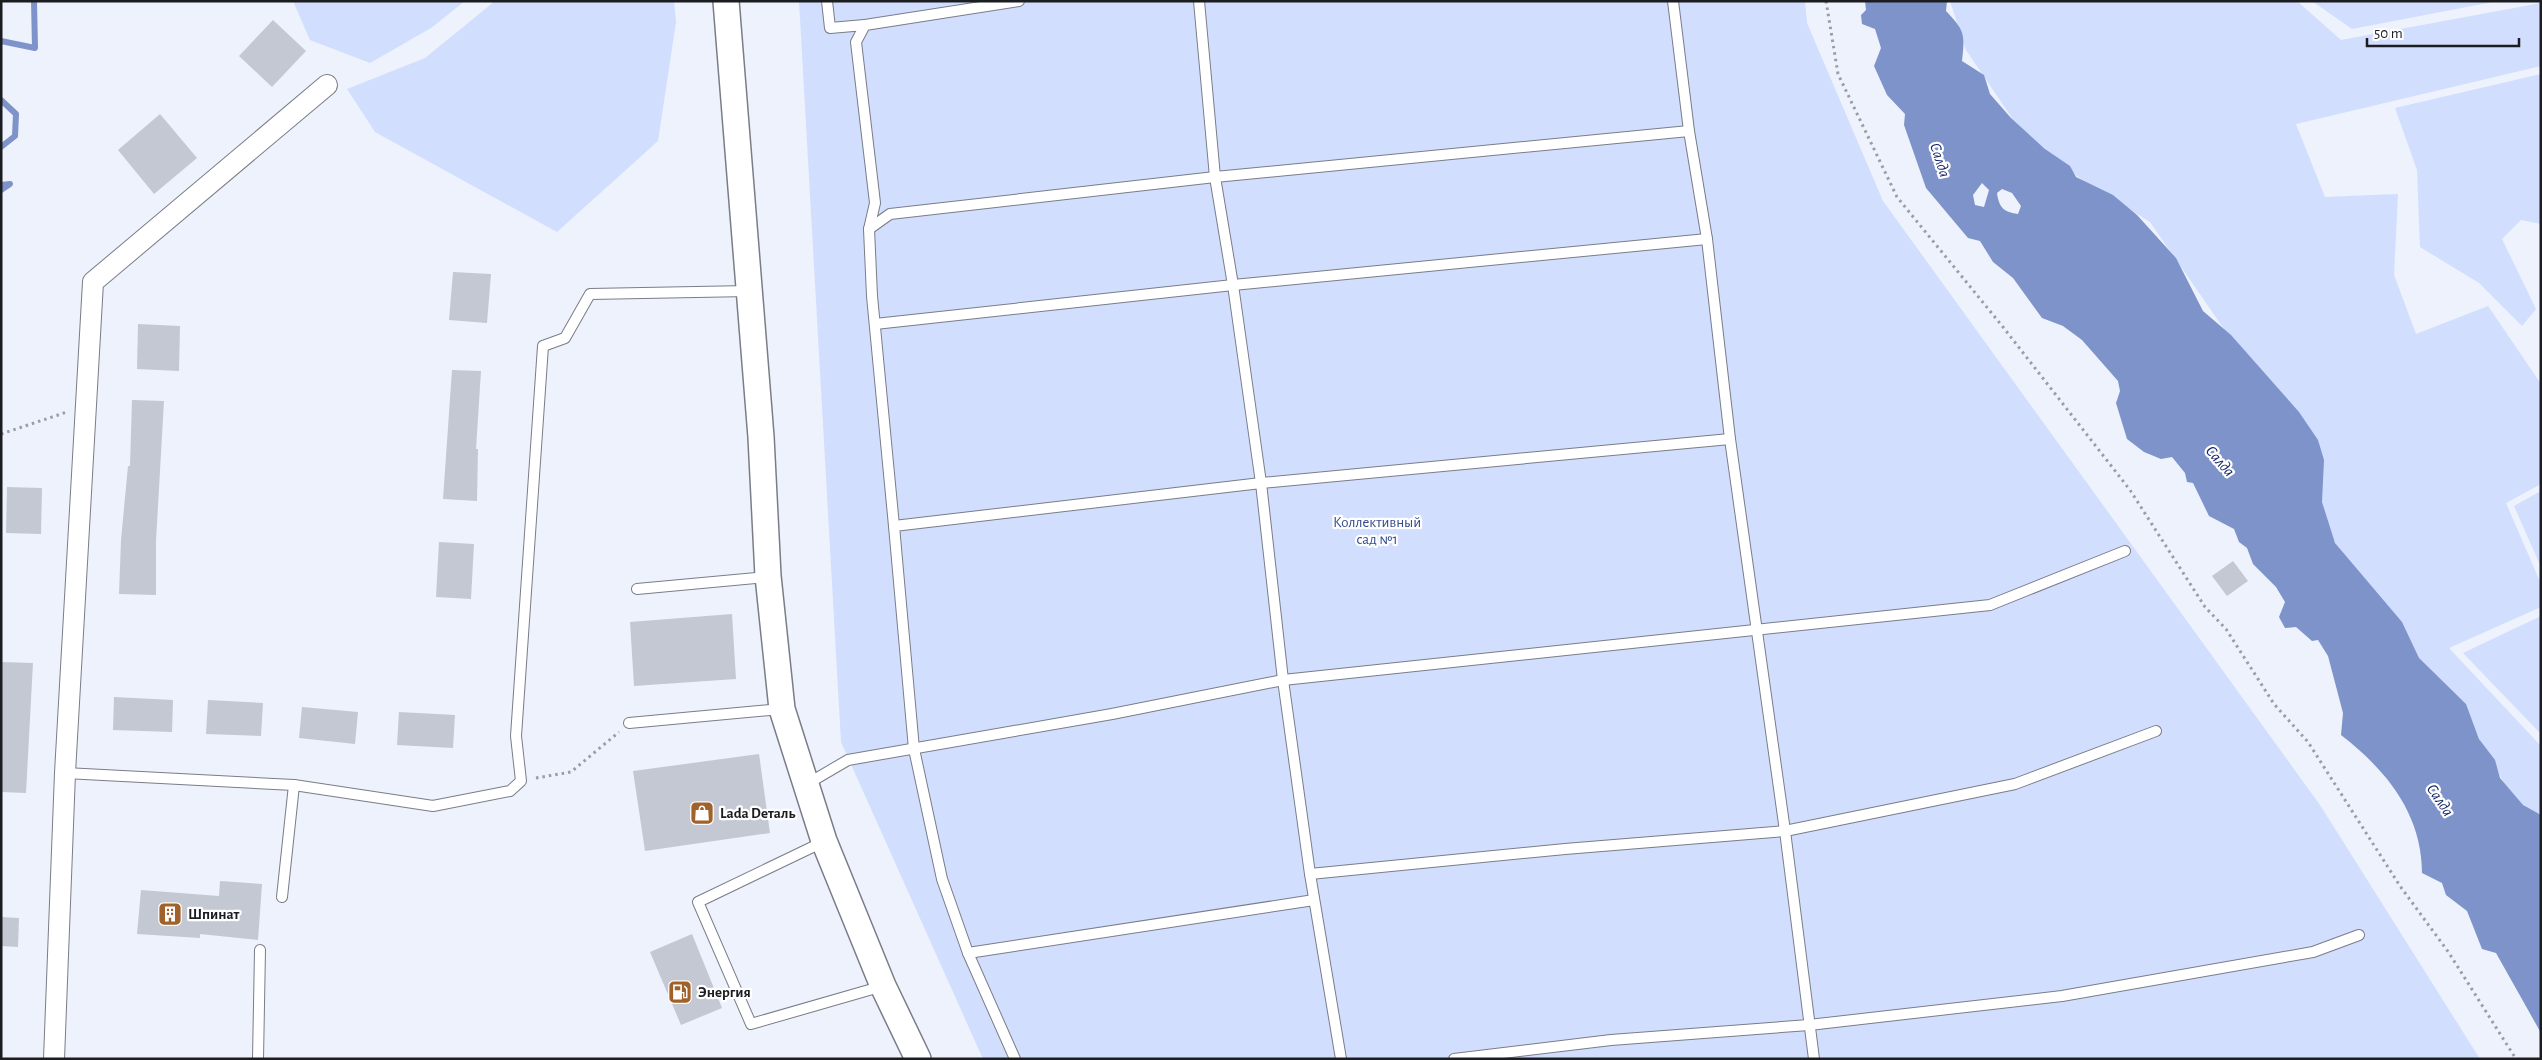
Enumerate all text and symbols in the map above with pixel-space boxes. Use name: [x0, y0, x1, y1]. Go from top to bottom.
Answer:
scale bar: [2367, 15, 2520, 47]
text: 50 m: [2374, 26, 2403, 41]
water label: Салда: [1927, 141, 1953, 179]
water label: Салда: [2202, 442, 2238, 480]
park label: Коллективный сад №1: [1333, 515, 1421, 547]
water label: Салда: [2424, 781, 2457, 819]
shop icon: Lada Dеталь: [689, 800, 715, 826]
place label: Lada Dеталь: [720, 806, 795, 821]
building icon: Шпинат: [157, 901, 183, 927]
place label: Шпинат: [188, 907, 240, 922]
fuel station icon: Энергия: [667, 979, 693, 1005]
place label: Энергия: [698, 985, 751, 1000]

